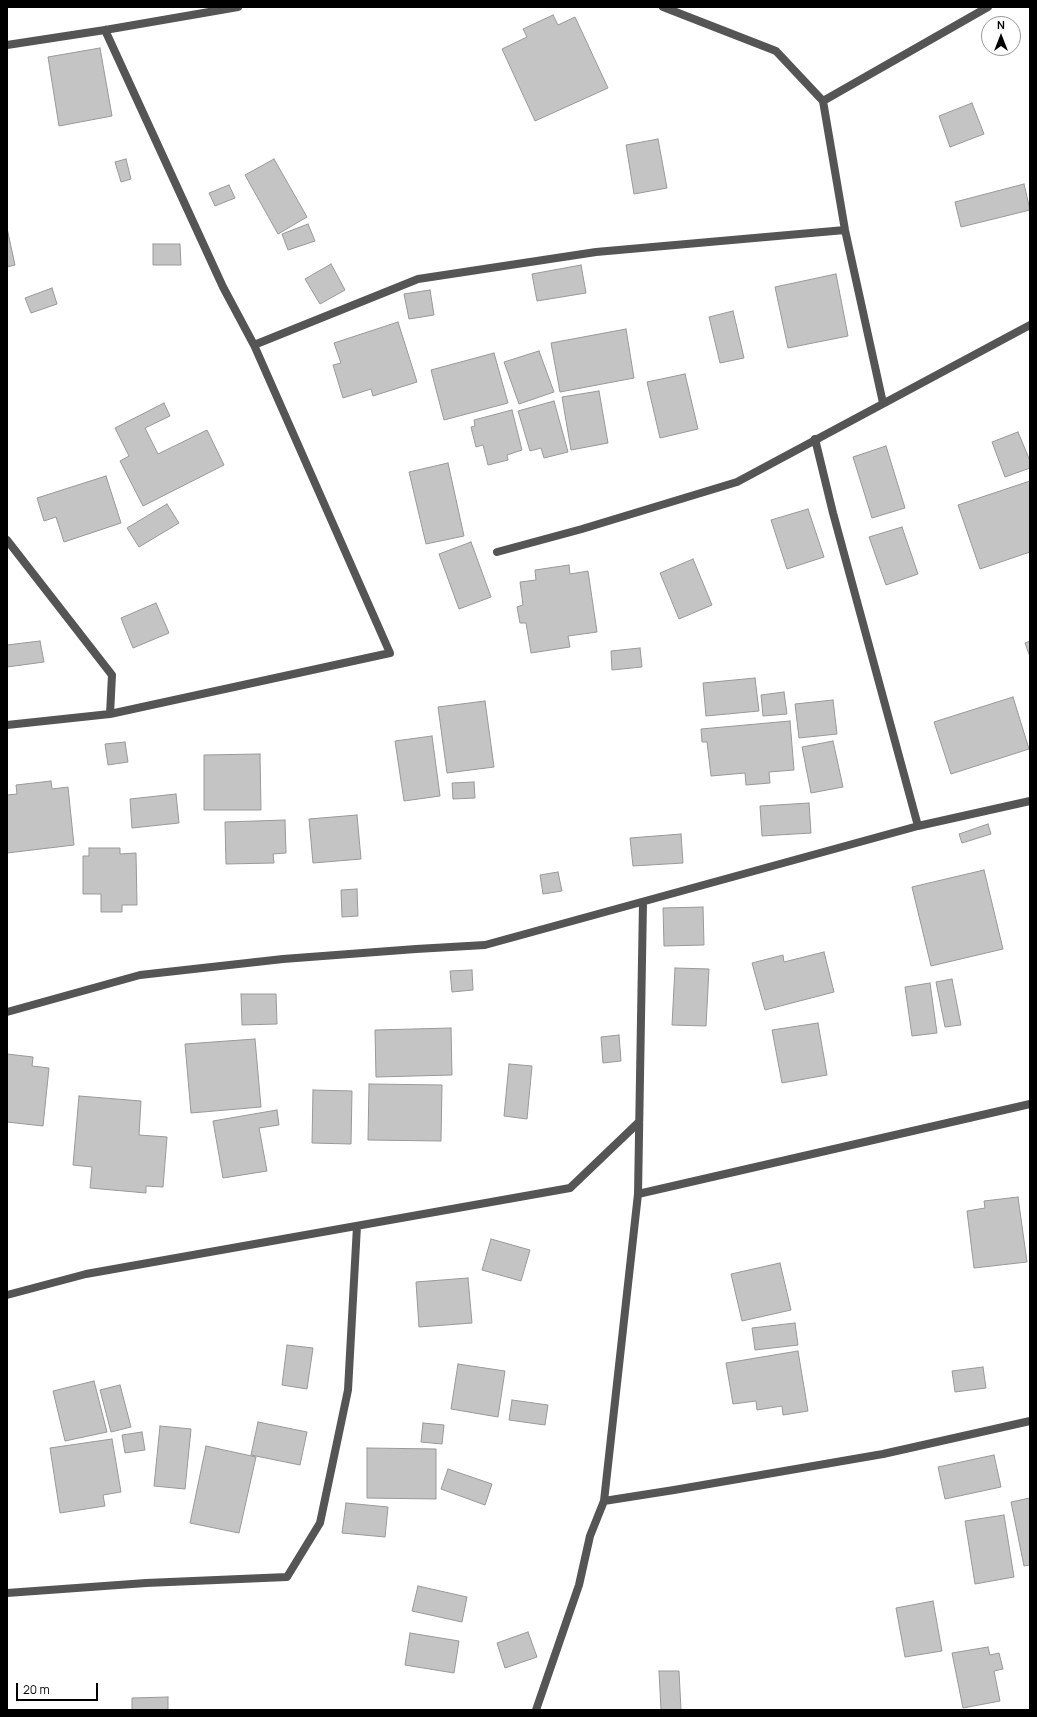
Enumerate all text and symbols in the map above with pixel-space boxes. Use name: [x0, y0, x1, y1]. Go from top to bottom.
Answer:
north arrow: [981, 16, 1021, 56]
text: N: [997, 17, 1005, 32]
scale bar: [18, 1675, 100, 1701]
text: 20 m: [23, 1681, 50, 1698]

